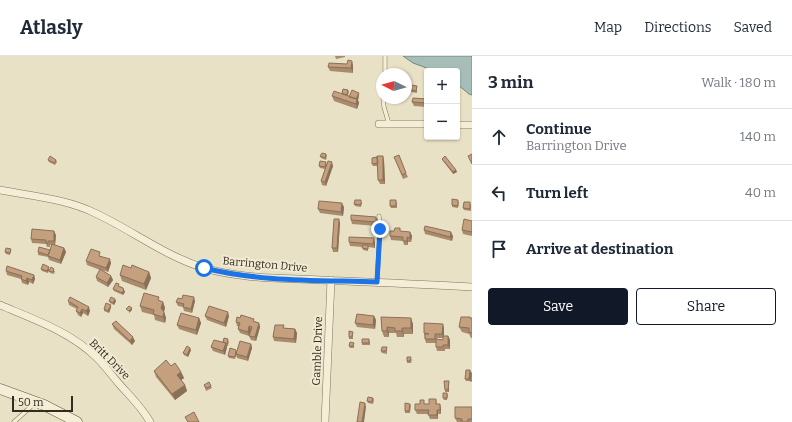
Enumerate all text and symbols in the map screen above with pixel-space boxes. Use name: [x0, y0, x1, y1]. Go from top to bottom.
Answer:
text: Atlasly: [20, 16, 82, 39]
text: Map: [594, 19, 622, 36]
text: Directions: [644, 19, 712, 36]
text: Saved: [734, 19, 772, 36]
north arrow: [376, 68, 412, 104]
map controls: [424, 68, 460, 140]
button: +: [424, 68, 460, 104]
text: 3 min: [488, 72, 533, 93]
text: Walk · 180 m: [701, 75, 776, 90]
button: −: [424, 104, 460, 140]
text: Continue: [526, 120, 592, 138]
icon: ahead: [488, 126, 510, 148]
text: 140 m: [740, 129, 776, 144]
text: Barrington Drive: [526, 138, 627, 153]
icon: left: [488, 182, 510, 204]
text: Turn left: [526, 184, 588, 202]
text: 40 m: [745, 185, 776, 200]
route end: [371, 220, 389, 238]
icon: arrive: [488, 238, 510, 260]
text: Arrive at destination: [526, 240, 673, 258]
street label: Barrington Drive: [222, 254, 308, 275]
route start: [195, 259, 213, 277]
button: Save: [488, 288, 628, 325]
button: Share: [636, 288, 776, 325]
street label: Gamble Drive: [310, 316, 325, 386]
street label: Britt Drive: [87, 336, 133, 382]
scale bar: [12, 394, 73, 413]
text: 50 m: [18, 396, 44, 409]

